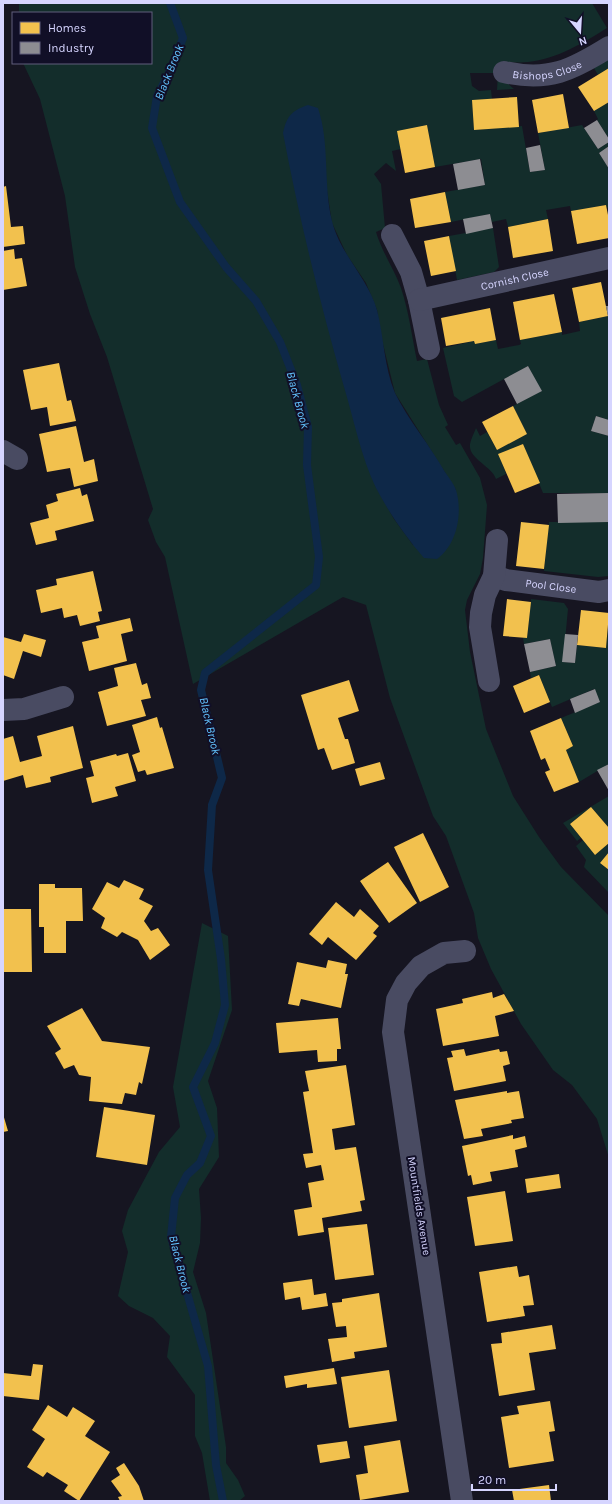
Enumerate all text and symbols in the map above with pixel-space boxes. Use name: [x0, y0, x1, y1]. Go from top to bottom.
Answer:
legend: [12, 12, 152, 64]
north arrow: [560, 12, 600, 52]
text: Homes: [48, 21, 86, 35]
text: N: [577, 34, 589, 48]
text: Industry: [48, 41, 94, 55]
water label: Black Brook: [152, 41, 187, 102]
street label: Bishops Close: [512, 57, 584, 82]
street label: Cornish Close: [480, 265, 550, 293]
water label: Black Brook: [284, 370, 313, 431]
street label: Pool Close: [525, 576, 578, 596]
water label: Black Brook: [197, 696, 224, 757]
street label: Mountfields Avenue: [405, 1156, 433, 1257]
water label: Black Brook: [166, 1234, 194, 1295]
scale bar: [472, 1466, 556, 1492]
text: 20 m: [478, 1473, 506, 1487]

